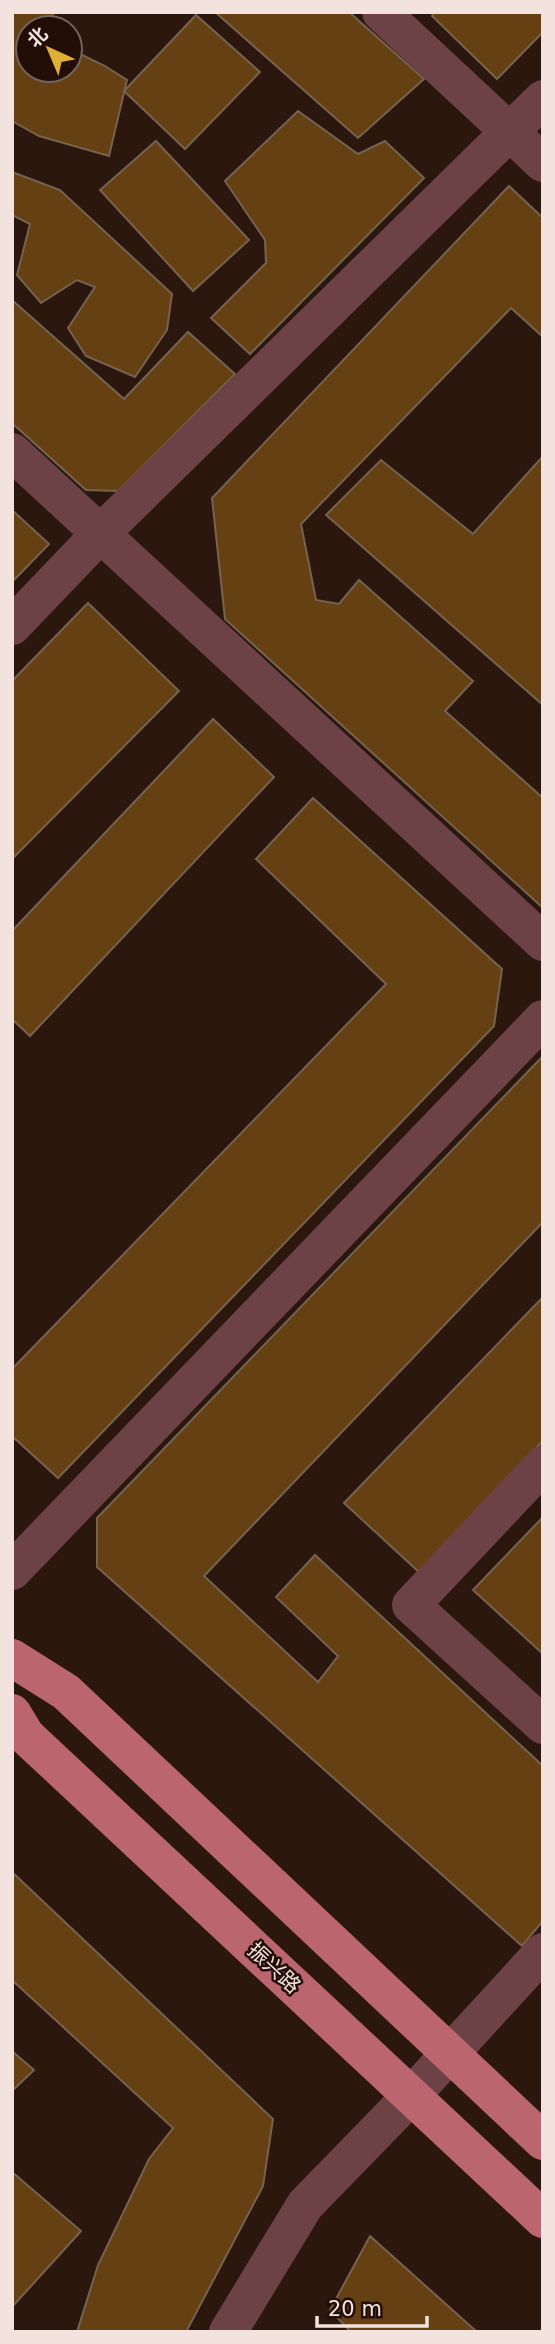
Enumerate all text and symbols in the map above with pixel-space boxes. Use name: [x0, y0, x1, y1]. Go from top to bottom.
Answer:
north arrow: [14, 14, 84, 84]
text: 北: [23, 22, 52, 51]
street label: 振兴路: [243, 1938, 305, 1998]
scale bar: [317, 2284, 427, 2328]
text: 20 m: [328, 2297, 382, 2321]

